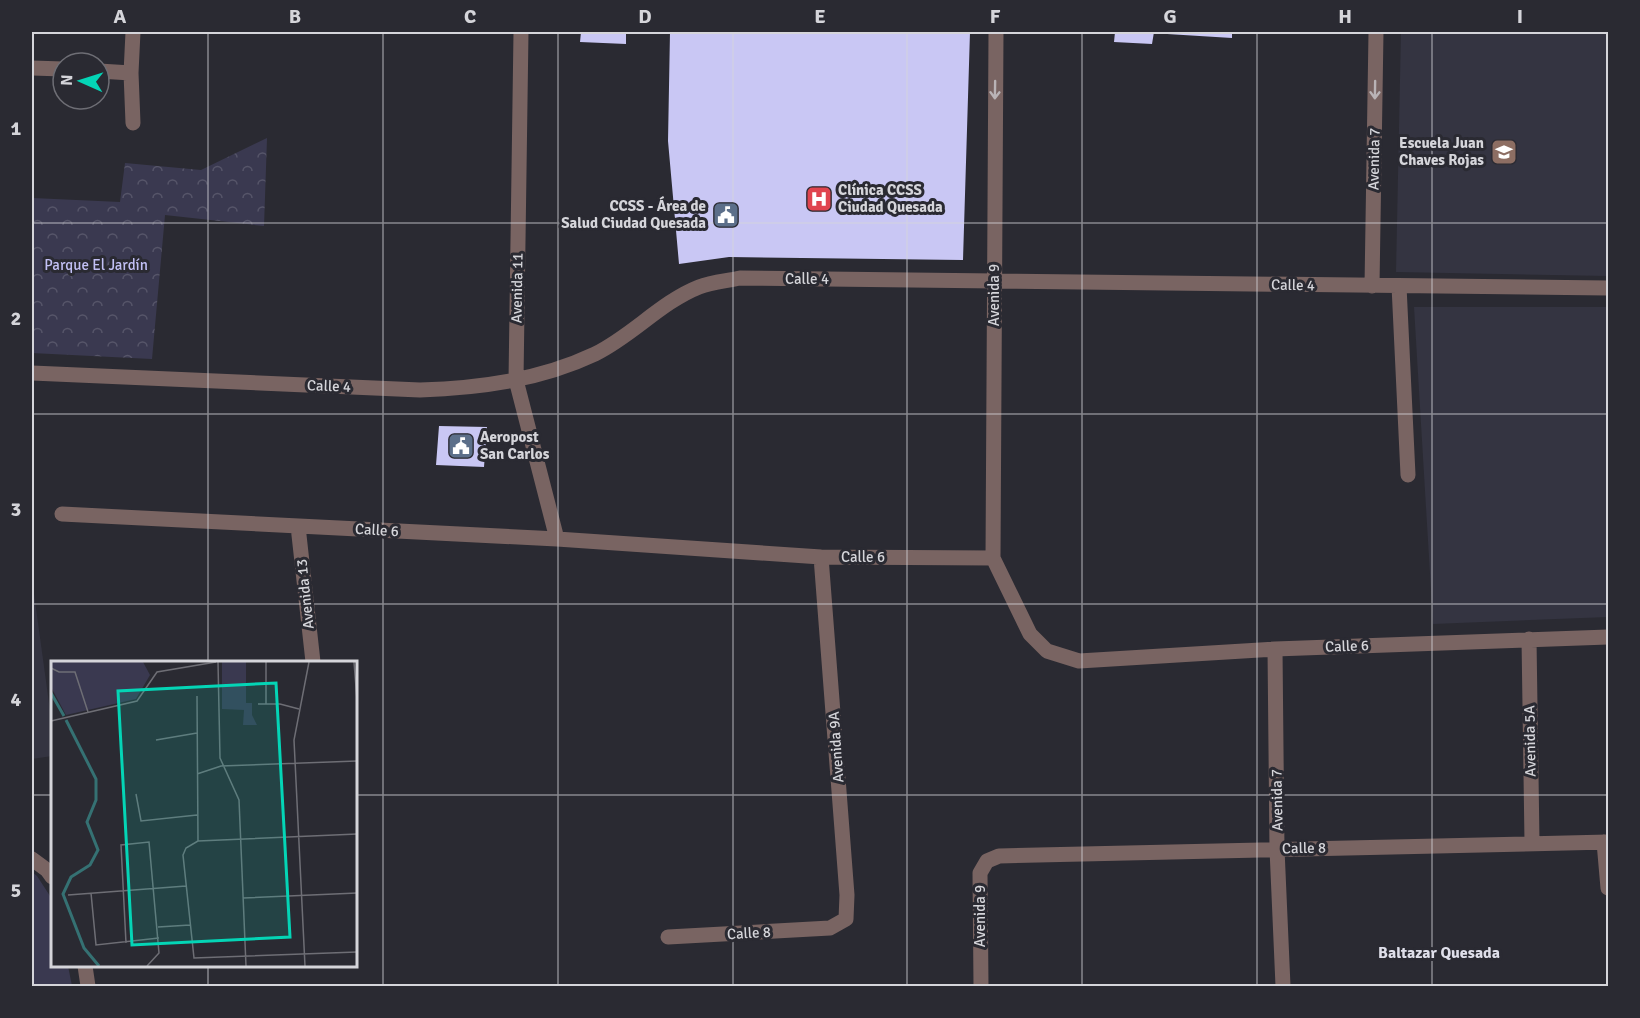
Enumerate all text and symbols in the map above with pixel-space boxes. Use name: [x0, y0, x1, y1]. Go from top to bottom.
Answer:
text: A: [114, 4, 127, 29]
text: B: [289, 4, 301, 29]
text: C: [464, 4, 476, 29]
text: D: [638, 4, 652, 29]
text: E: [814, 4, 826, 29]
text: F: [990, 4, 1001, 29]
text: G: [1163, 4, 1177, 29]
text: H: [1338, 4, 1352, 29]
text: I: [1517, 4, 1523, 29]
north arrow: [51, 51, 111, 111]
text: N: [57, 74, 77, 86]
one-way arrow: [990, 79, 1001, 99]
one-way arrow: [1369, 79, 1381, 99]
text: 1: [11, 116, 22, 141]
street label: Avenida 7: [1364, 128, 1384, 190]
place label: Escuela Juan Chaves Rojas: [1399, 134, 1484, 169]
school or university icon: Escuela Juan Chaves Rojas: [1489, 137, 1519, 167]
place label: Clínica CCSS Ciudad Quesada: [838, 181, 943, 216]
hospital icon: Clínica CCSS Ciudad Quesada: [804, 184, 834, 214]
place label: CCSS - Área de Salud Ciudad Quesada: [561, 196, 706, 232]
public building icon: CCSS - Área de Salud Ciudad Quesada: [711, 200, 741, 230]
street label: Avenida 11: [507, 253, 527, 323]
park label: Parque El Jardín: [44, 256, 148, 274]
street label: Avenida 9: [985, 264, 1003, 326]
street label: Calle 4: [785, 270, 829, 288]
street label: Calle 4: [1271, 276, 1315, 294]
text: 2: [11, 306, 21, 331]
street label: Calle 4: [307, 376, 351, 396]
place label: Aeropost San Carlos: [480, 428, 550, 463]
public building icon: Aeropost San Carlos: [446, 431, 476, 461]
text: 3: [11, 497, 21, 522]
street label: Calle 6: [355, 520, 399, 540]
street label: Calle 6: [841, 548, 885, 566]
street label: Avenida 13: [292, 558, 318, 630]
street label: Calle 6: [1325, 636, 1369, 656]
inset map: [51, 661, 357, 967]
text: 4: [11, 687, 22, 712]
street label: Avenida 5A: [1520, 705, 1540, 777]
street label: Avenida 9A: [825, 711, 847, 783]
street label: Avenida 7: [1267, 769, 1287, 831]
street label: Calle 8: [1282, 839, 1326, 857]
text: 5: [11, 878, 21, 903]
street label: Avenida 9: [971, 885, 989, 947]
street label: Calle 8: [727, 923, 771, 943]
district label: Baltazar Quesada: [1378, 943, 1500, 963]

